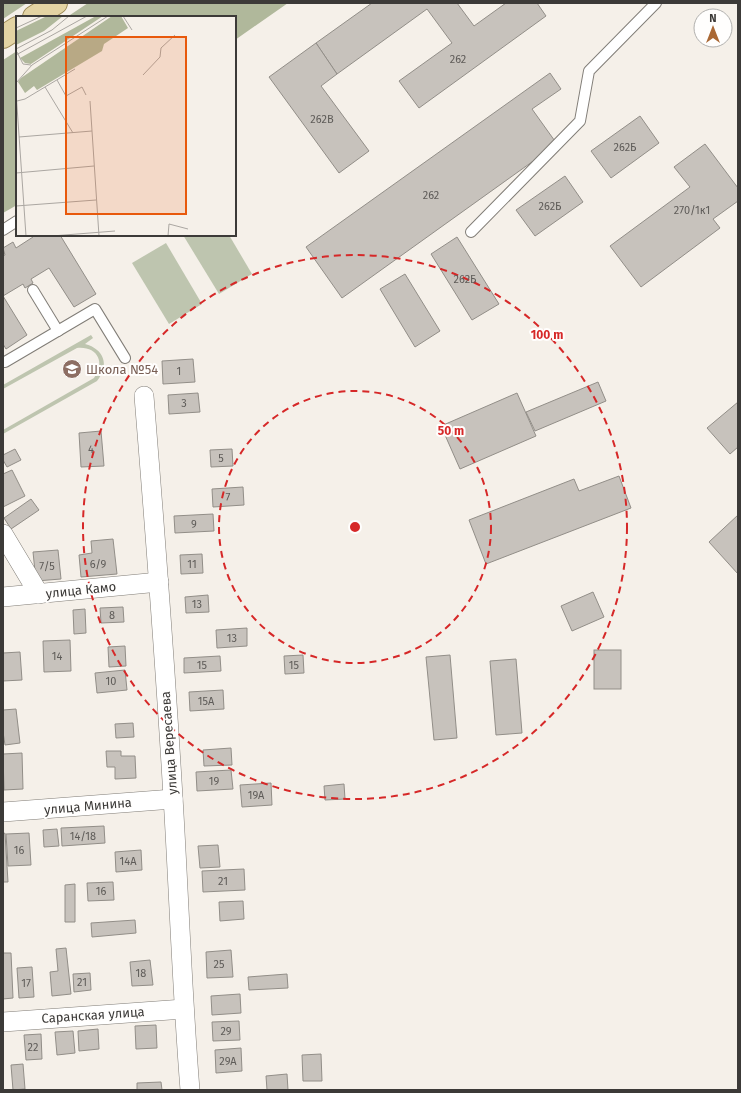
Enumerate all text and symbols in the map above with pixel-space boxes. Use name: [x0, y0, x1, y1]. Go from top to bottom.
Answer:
north arrow: [693, 8, 733, 48]
text: N: [709, 12, 717, 25]
inset map: [16, 16, 236, 236]
house number: 262: [450, 53, 466, 66]
house number: 262В: [310, 113, 334, 126]
house number: 262Б: [614, 141, 637, 154]
house number: 262: [423, 189, 439, 202]
house number: 262Б: [539, 200, 562, 213]
house number: 270/1к1: [674, 204, 710, 217]
house number: 262Б: [454, 273, 477, 286]
text: 100 m: [531, 328, 563, 342]
school or university icon: Школа №54: [61, 358, 83, 380]
place label: Школа №54: [86, 362, 158, 377]
house number: 1: [177, 365, 181, 378]
house number: 3: [181, 397, 187, 410]
text: 50 m: [438, 424, 464, 438]
house number: 4: [88, 443, 94, 456]
house number: 5: [218, 452, 224, 465]
house number: 7: [226, 491, 231, 504]
house number: 9: [191, 518, 197, 531]
centre of rings: [348, 520, 362, 534]
house number: 6/9: [90, 558, 107, 571]
house number: 11: [187, 558, 197, 571]
house number: 7/5: [39, 560, 55, 573]
street label: улица Камо: [45, 579, 117, 601]
house number: 13: [192, 598, 202, 611]
house number: 8: [109, 609, 115, 622]
house number: 13: [227, 632, 237, 645]
house number: 14: [52, 650, 62, 663]
house number: 15: [197, 659, 208, 672]
house number: 15: [289, 659, 300, 672]
house number: 10: [106, 675, 116, 688]
street label: улица Вересаева: [158, 691, 180, 795]
house number: 15А: [198, 695, 215, 708]
house number: 19: [209, 775, 219, 788]
house number: 19А: [248, 789, 265, 802]
street label: улица Минина: [44, 795, 132, 817]
house number: 14/18: [70, 830, 96, 843]
house number: 16: [14, 844, 24, 857]
house number: 14А: [120, 855, 137, 868]
house number: 21: [218, 875, 228, 888]
house number: 16: [96, 885, 106, 898]
house number: 25: [214, 958, 225, 971]
house number: 18: [136, 967, 146, 980]
house number: 21: [77, 976, 87, 989]
house number: 17: [21, 977, 31, 990]
street label: Саранская улица: [41, 1004, 145, 1026]
house number: 29: [220, 1025, 232, 1038]
house number: 22: [28, 1041, 38, 1054]
house number: 29А: [219, 1055, 237, 1068]

